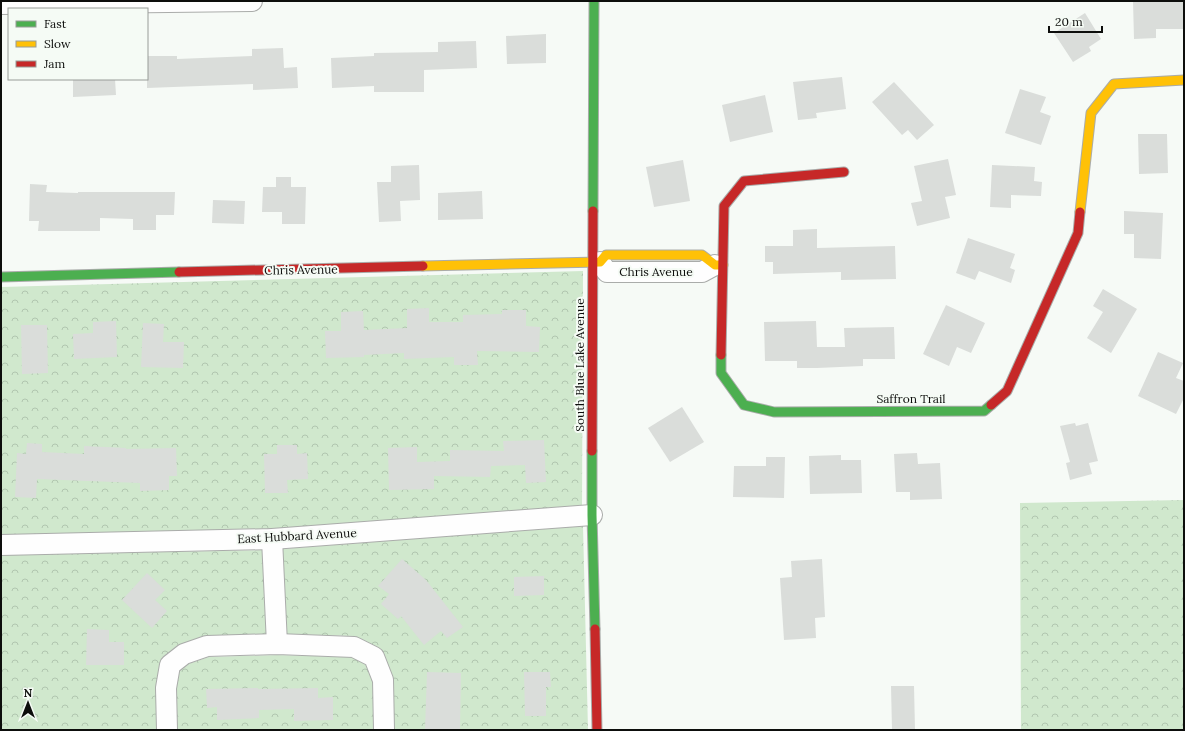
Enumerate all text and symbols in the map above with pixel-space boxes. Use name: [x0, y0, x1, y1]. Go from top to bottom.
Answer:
legend: [8, 8, 148, 80]
scale bar: [1049, 8, 1102, 34]
text: 20 m: [1055, 14, 1083, 29]
text: Fast: [44, 16, 67, 31]
text: Slow: [44, 36, 71, 51]
text: Jam: [43, 56, 65, 71]
street label: Chris Avenue: [264, 261, 338, 278]
street label: Chris Avenue: [619, 264, 693, 279]
street label: South Blue Lake Avenue: [572, 298, 587, 432]
street label: Saffron Trail: [876, 391, 946, 406]
street label: East Hubbard Avenue: [237, 525, 358, 546]
north arrow: [8, 683, 48, 723]
text: N: [24, 686, 33, 700]

